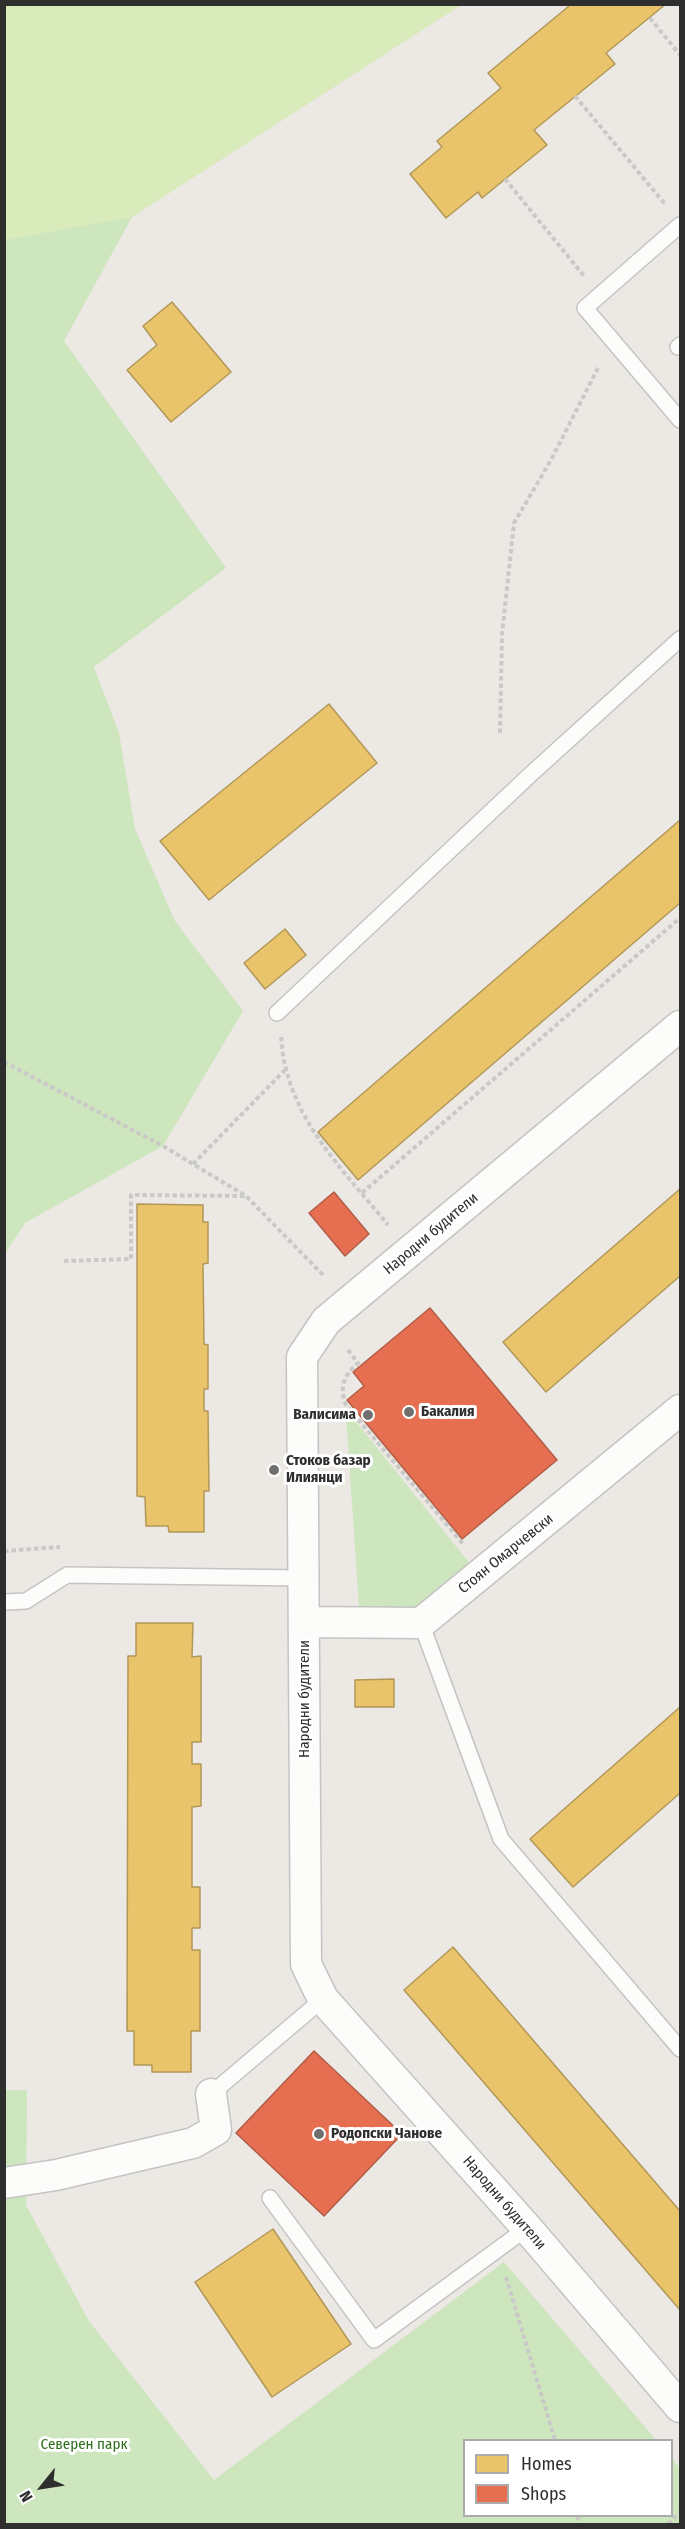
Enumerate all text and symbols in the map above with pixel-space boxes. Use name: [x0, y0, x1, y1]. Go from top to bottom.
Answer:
street label: Народни будители: [380, 1189, 482, 1279]
place label: Бакалия: [421, 1403, 475, 1421]
marker: Бакалия: [402, 1405, 416, 1419]
place label: Валисима: [293, 1406, 356, 1424]
marker: Валисима: [361, 1408, 375, 1422]
place label: Стоков базар Илиянци: [286, 1452, 371, 1487]
marker: Стоков базар Илиянци: [267, 1463, 281, 1477]
street label: Стоян Омарчевски: [455, 1510, 557, 1598]
street label: Народни будители: [296, 1640, 314, 1758]
place label: Родопски Чанове: [331, 2125, 442, 2143]
marker: Родопски Чанове: [312, 2127, 326, 2141]
street label: Народни будители: [459, 2153, 549, 2253]
park label: Северен парк: [41, 2436, 127, 2454]
legend: [463, 2439, 673, 2517]
text: Homes: [521, 2453, 572, 2475]
north arrow: [12, 2457, 72, 2517]
text: Shops: [521, 2483, 566, 2505]
text: N: [15, 2487, 37, 2505]

